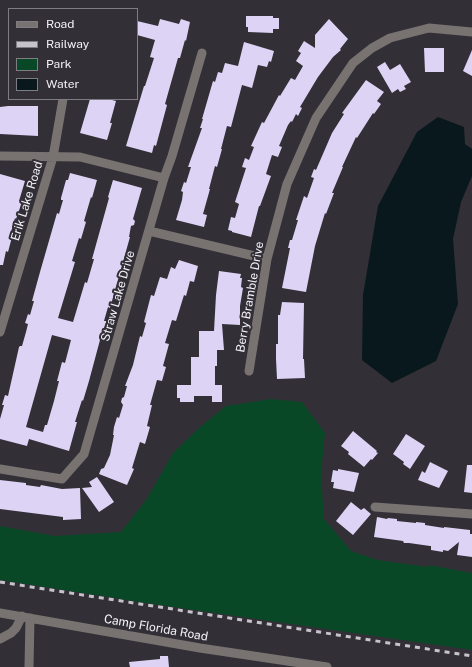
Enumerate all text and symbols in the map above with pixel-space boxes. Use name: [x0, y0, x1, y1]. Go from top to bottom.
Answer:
legend: [8, 8, 138, 100]
text: Road: [46, 17, 74, 31]
text: Railway: [46, 37, 89, 51]
text: Park: [46, 57, 72, 71]
text: Water: [46, 77, 79, 91]
street label: Erik Lake Road: [8, 159, 46, 243]
street label: Berry Bramble Drive: [233, 240, 267, 354]
street label: Straw Lake Drive: [98, 249, 138, 343]
street label: Camp Florida Road: [103, 612, 209, 644]

